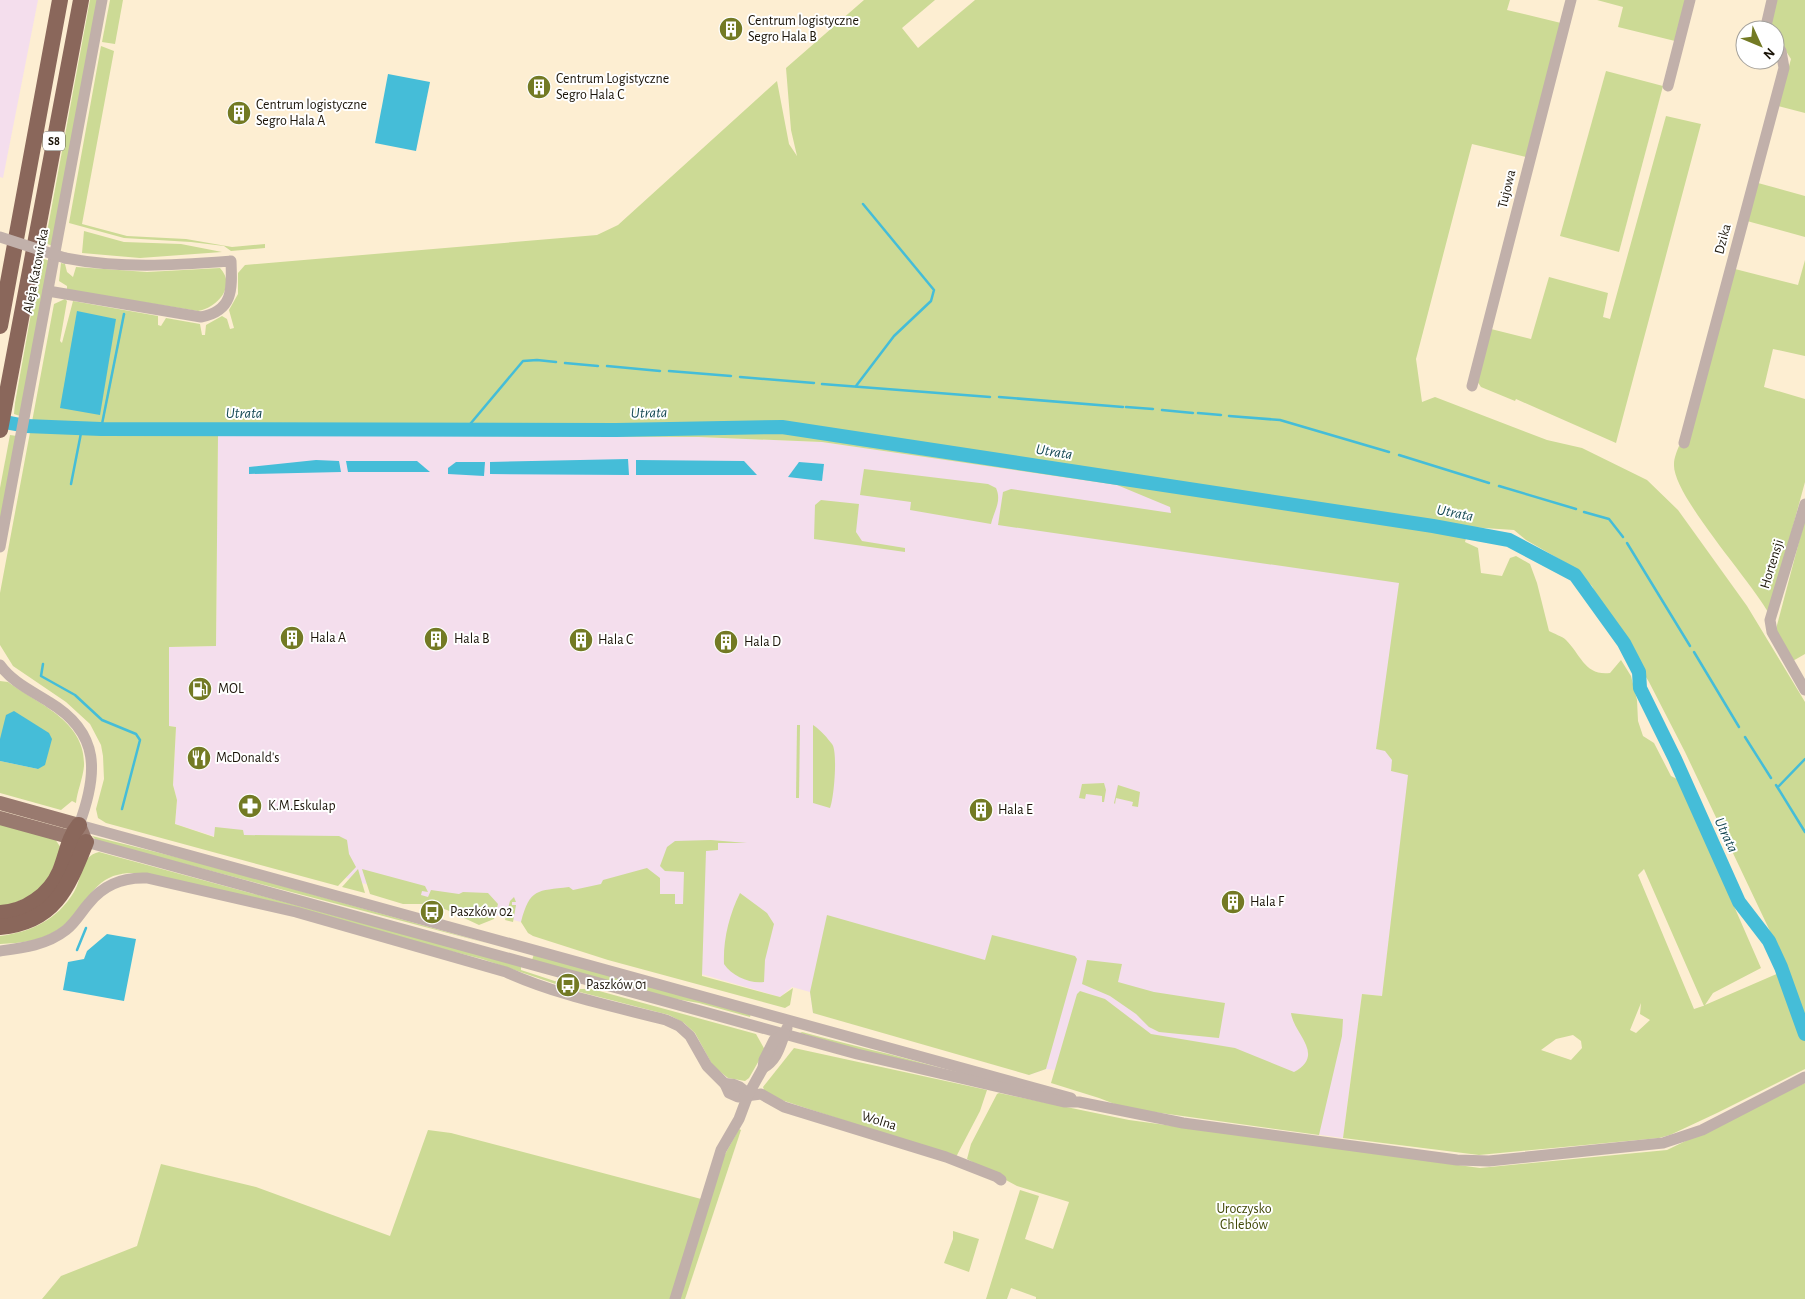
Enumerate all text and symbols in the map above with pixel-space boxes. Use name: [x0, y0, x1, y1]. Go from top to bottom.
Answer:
place label: Centrum logistyczne Segro Hala B: [748, 14, 859, 44]
building icon: Centrum logistyczne Segro Hala B: [718, 16, 744, 42]
north arrow: [1735, 20, 1785, 70]
text: N: [1760, 45, 1777, 62]
place label: Centrum Logistyczne Segro Hala C: [556, 72, 669, 102]
building icon: Centrum Logistyczne Segro Hala C: [526, 74, 552, 100]
place label: Centrum logistyczne Segro Hala A: [256, 98, 367, 128]
building icon: Centrum logistyczne Segro Hala A: [226, 100, 252, 126]
road number: S8: [43, 132, 65, 150]
street label: Tujowa: [1495, 168, 1519, 210]
street label: Dzika: [1712, 222, 1734, 256]
street label: Aleja Katowicka: [21, 227, 51, 315]
water label: Utrata: [631, 405, 667, 421]
water label: Utrata: [226, 406, 262, 421]
water label: Utrata: [1035, 442, 1073, 462]
water label: Utrata: [1436, 502, 1474, 524]
street label: Hortensji: [1758, 538, 1786, 590]
building icon: Hala A: [279, 625, 305, 651]
building icon: Hala B: [423, 626, 449, 652]
building icon: Hala C: [568, 627, 594, 653]
building icon: Hala D: [713, 629, 739, 655]
place label: Hala A: [310, 631, 346, 645]
place label: Hala B: [454, 632, 490, 646]
place label: Hala C: [598, 633, 633, 647]
place label: Hala D: [744, 635, 781, 649]
fuel station icon: MOL: [187, 676, 213, 702]
place label: MOL: [218, 682, 244, 696]
restaurant icon: McDonald's: [186, 745, 212, 771]
place label: McDonald's: [216, 751, 279, 765]
pharmacy icon: K.M.Eskulap: [237, 793, 263, 819]
building icon: Hala E: [968, 797, 994, 823]
place label: K.M.Eskulap: [268, 799, 336, 813]
place label: Hala E: [998, 803, 1033, 817]
water label: Utrata: [1711, 815, 1741, 855]
building icon: Hala F: [1220, 889, 1246, 915]
place label: Hala F: [1250, 895, 1285, 909]
bus stop icon: Paszków 02: [419, 899, 445, 925]
place label: Paszków 02: [450, 905, 513, 919]
bus stop icon: Paszków 01: [555, 972, 581, 998]
place label: Paszków 01: [586, 978, 647, 992]
street label: Wolna: [860, 1109, 899, 1133]
park label: Uroczysko Chlebów: [1216, 1202, 1272, 1232]

